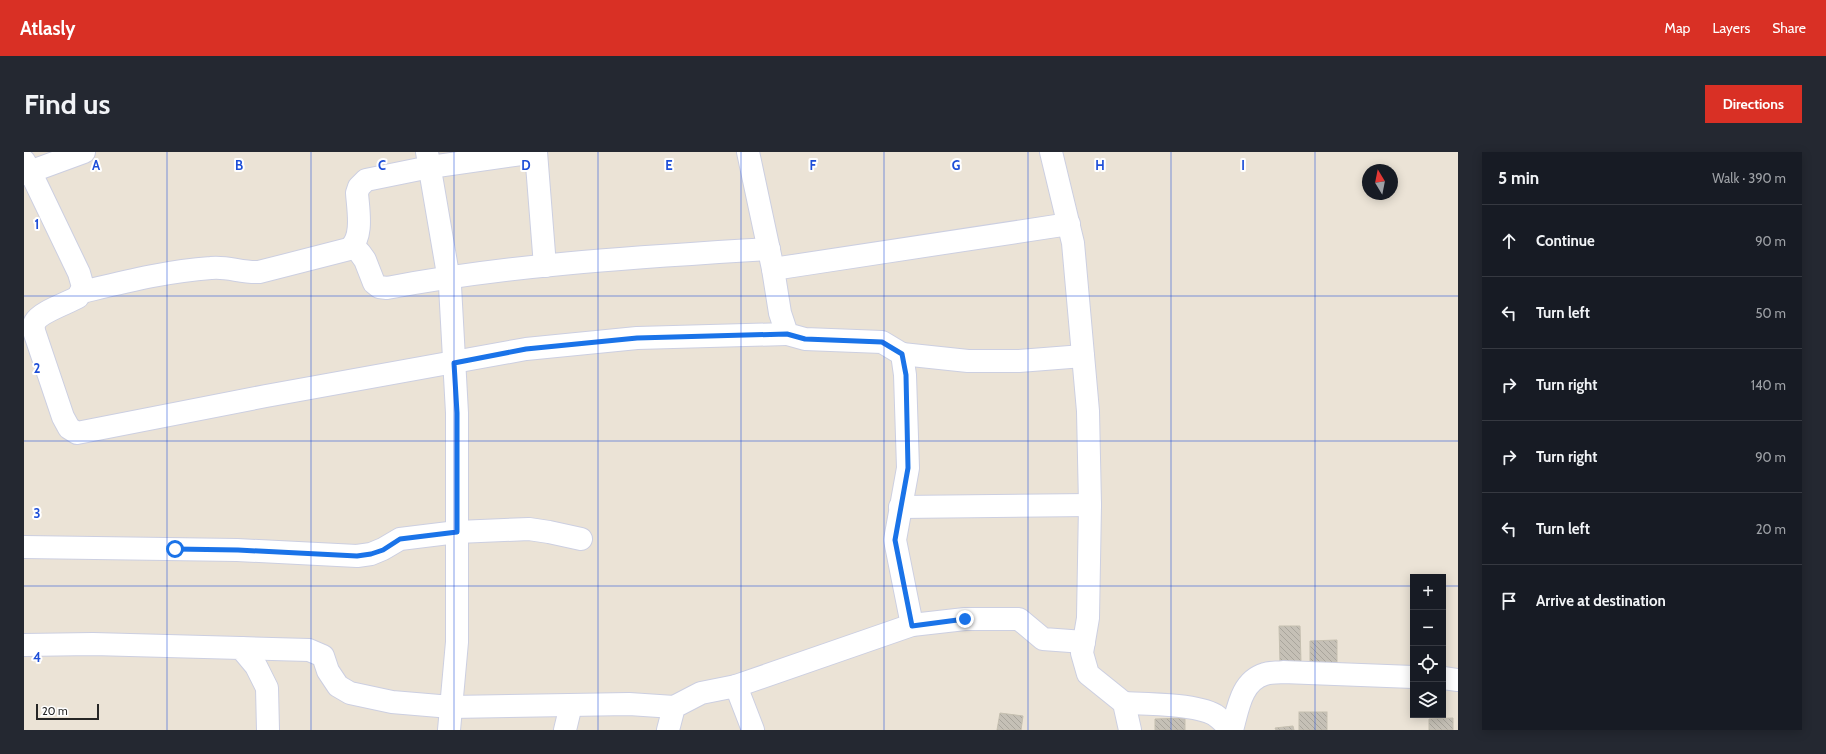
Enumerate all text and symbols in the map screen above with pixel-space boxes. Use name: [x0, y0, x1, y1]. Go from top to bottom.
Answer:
text: Atlasly: [20, 17, 76, 40]
text: Map: [1665, 19, 1690, 37]
text: Layers: [1712, 19, 1750, 37]
text: Share: [1772, 19, 1806, 37]
button: Directions: [1705, 85, 1802, 123]
text: Find us: [24, 87, 110, 121]
text: A: [92, 157, 101, 173]
text: B: [235, 157, 243, 173]
text: C: [378, 157, 386, 173]
text: D: [521, 157, 531, 173]
text: E: [665, 157, 673, 173]
text: F: [810, 157, 817, 173]
text: G: [952, 157, 961, 173]
text: H: [1095, 157, 1105, 173]
text: I: [1241, 157, 1245, 173]
north arrow: [1362, 164, 1398, 200]
text: 5 min: [1498, 168, 1539, 188]
text: Walk · 390 m: [1712, 170, 1786, 186]
text: 1: [35, 216, 39, 232]
icon: ahead: [1498, 230, 1520, 252]
text: Continue: [1536, 232, 1595, 250]
text: 90 m: [1755, 233, 1786, 249]
icon: left: [1498, 302, 1520, 324]
text: Turn left: [1536, 304, 1590, 322]
text: 50 m: [1756, 305, 1786, 321]
text: 2: [34, 360, 41, 376]
icon: right: [1498, 374, 1520, 396]
text: Turn right: [1536, 376, 1597, 394]
text: 140 m: [1751, 377, 1786, 393]
icon: right: [1498, 446, 1520, 468]
text: Turn right: [1536, 448, 1597, 466]
text: 90 m: [1755, 449, 1786, 465]
text: 3: [33, 505, 41, 521]
icon: left: [1498, 518, 1520, 540]
text: Turn left: [1536, 520, 1590, 538]
text: 20 m: [1756, 521, 1786, 537]
route start: [166, 540, 184, 558]
map controls: [1410, 574, 1446, 718]
button: +: [1410, 574, 1446, 610]
icon: arrive: [1498, 590, 1520, 612]
text: Arrive at destination: [1536, 592, 1666, 610]
route end: [956, 610, 974, 628]
button: −: [1410, 610, 1446, 646]
button: locate: [1410, 646, 1446, 682]
text: 4: [33, 649, 41, 665]
button: layers: [1410, 682, 1446, 718]
scale bar: [36, 702, 99, 721]
text: 20 m: [42, 704, 68, 718]

